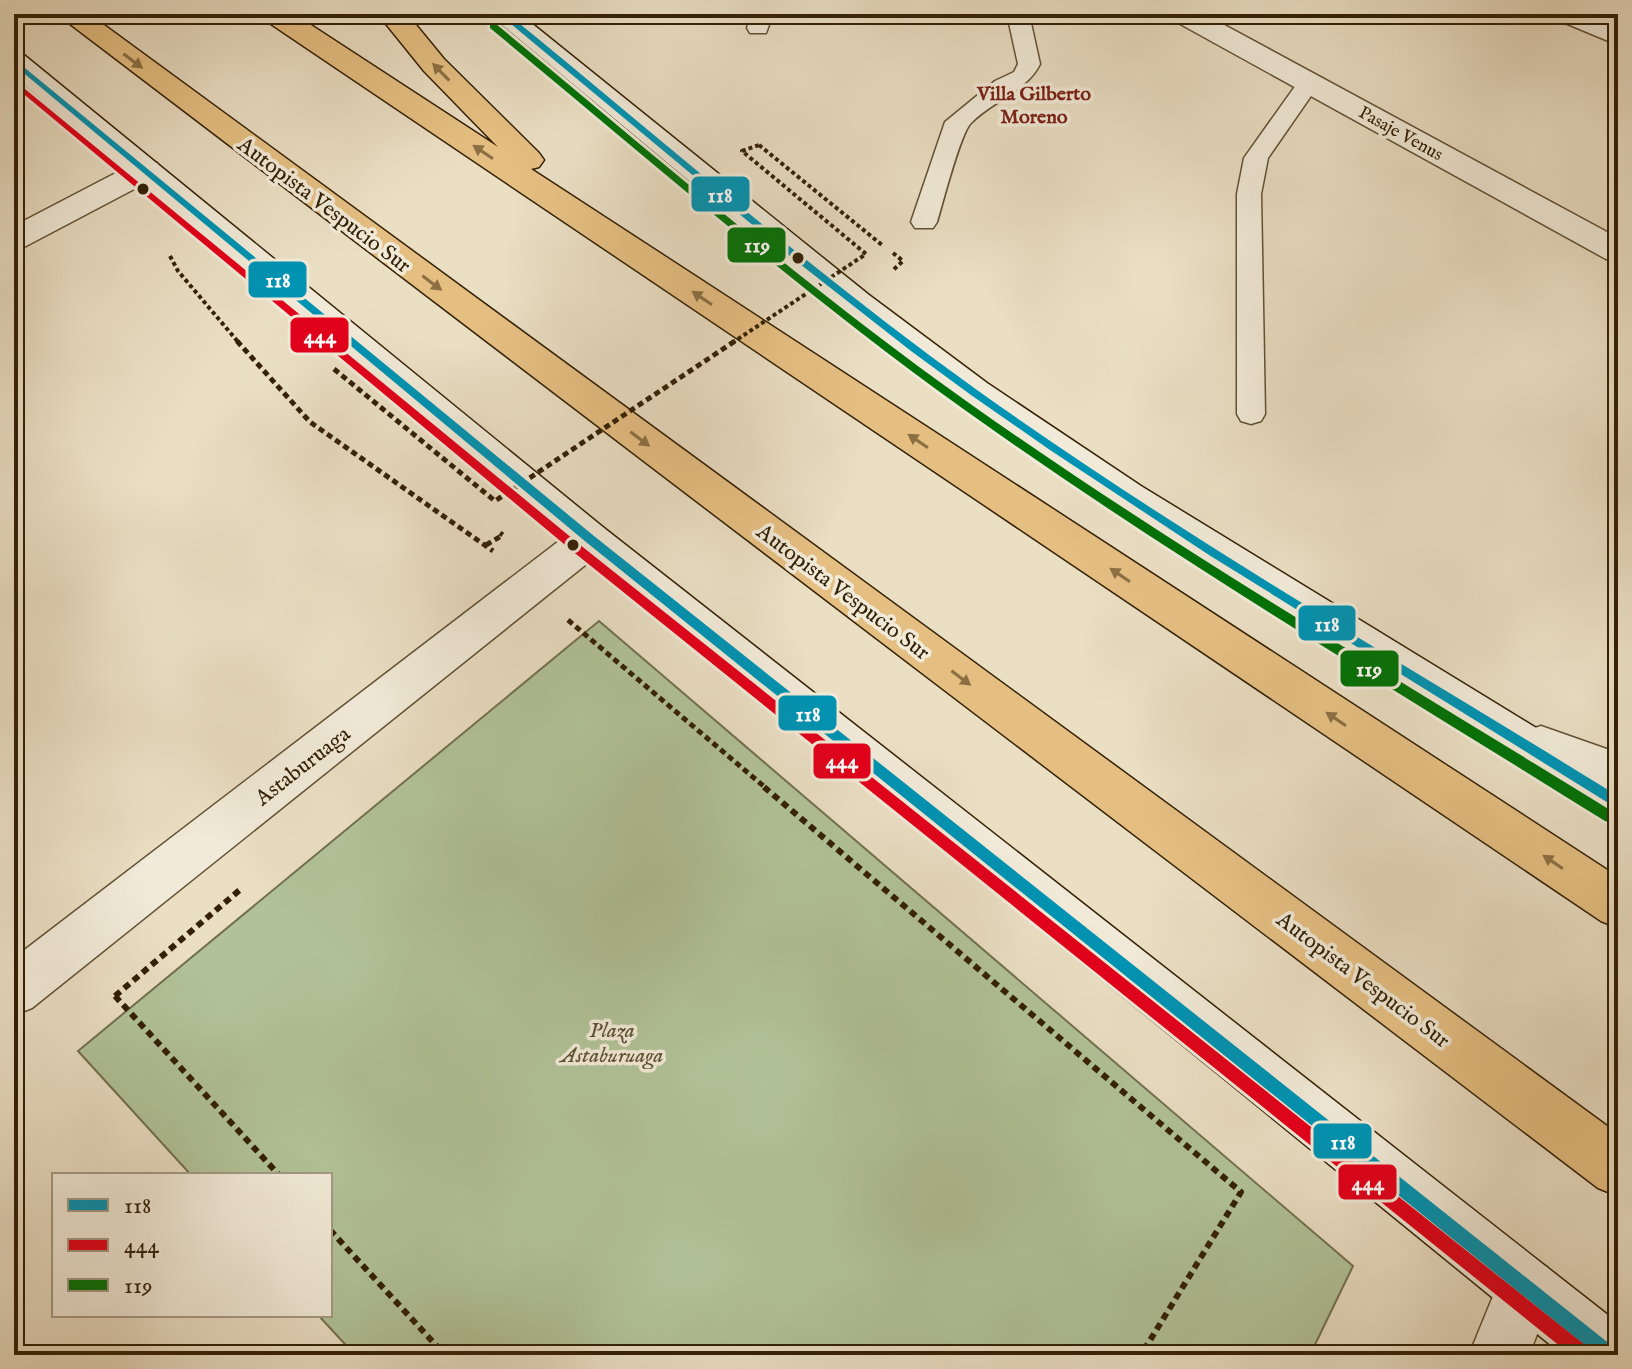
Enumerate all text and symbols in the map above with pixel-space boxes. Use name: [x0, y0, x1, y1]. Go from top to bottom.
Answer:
one-way arrow: [123, 52, 144, 68]
one-way arrow: [432, 63, 451, 82]
district label: Villa Gilberto Moreno: [976, 82, 1091, 130]
street label: Pasaje Venus: [1354, 102, 1446, 167]
street label: Autopista Vespucio Sur: [231, 131, 416, 280]
one-way arrow: [472, 146, 494, 160]
line badge: 118: [690, 175, 751, 213]
unlabelled marker: [135, 181, 151, 197]
text: 118: [707, 182, 733, 210]
line badge: 119: [726, 226, 787, 264]
text: 119: [744, 232, 770, 260]
unlabelled marker: [790, 250, 806, 266]
line badge: 118: [247, 260, 308, 299]
text: 118: [265, 267, 291, 295]
one-way arrow: [421, 275, 442, 290]
one-way arrow: [691, 290, 712, 305]
line badge: 444: [289, 316, 350, 354]
text: 444: [304, 323, 337, 351]
one-way arrow: [630, 430, 650, 446]
one-way arrow: [908, 434, 929, 449]
street label: Autopista Vespucio Sur: [750, 518, 935, 667]
unlabelled marker: [565, 537, 581, 553]
one-way arrow: [1109, 568, 1130, 583]
line badge: 118: [1297, 604, 1357, 642]
text: 118: [1314, 611, 1340, 639]
line badge: 119: [1339, 649, 1400, 688]
text: 119: [1356, 656, 1382, 684]
one-way arrow: [950, 669, 971, 685]
line badge: 118: [777, 694, 838, 732]
text: 118: [795, 701, 821, 729]
one-way arrow: [1326, 711, 1347, 726]
street label: Astaburuaga: [249, 720, 357, 813]
line badge: 444: [812, 742, 872, 780]
text: 444: [826, 748, 859, 776]
one-way arrow: [1542, 856, 1564, 870]
street label: Autopista Vespucio Sur: [1270, 906, 1455, 1055]
park label: Plaza Astaburuaga: [559, 1017, 664, 1070]
line badge: 118: [1312, 1122, 1373, 1160]
text: 118: [1330, 1129, 1356, 1157]
line badge: 444: [1337, 1163, 1398, 1201]
text: 444: [1352, 1170, 1385, 1198]
legend: [52, 1173, 332, 1317]
text: 118: [124, 1191, 151, 1222]
text: 444: [124, 1231, 160, 1262]
text: 119: [124, 1271, 152, 1302]

